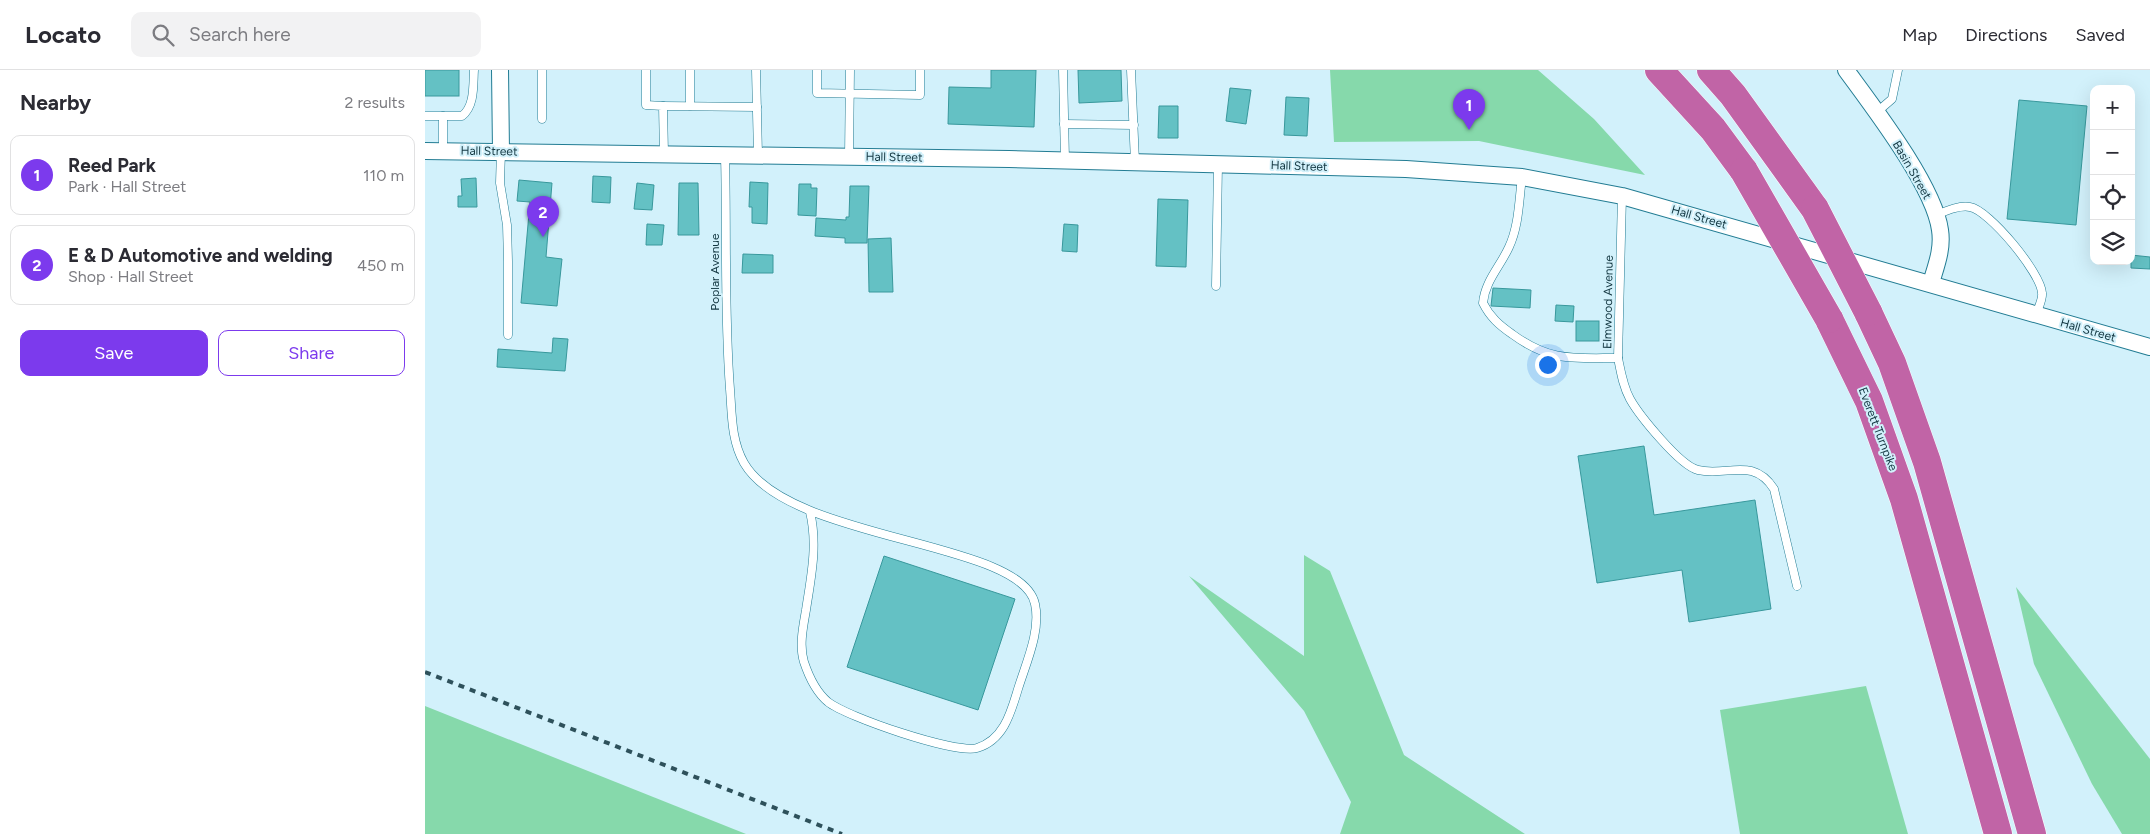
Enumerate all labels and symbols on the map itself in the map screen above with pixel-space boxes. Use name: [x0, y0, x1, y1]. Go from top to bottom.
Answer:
pin: 1: [1453, 89, 1485, 130]
street label: Basin Street: [1890, 138, 1935, 202]
street label: Hall Street: [460, 144, 518, 159]
street label: Hall Street: [865, 150, 923, 165]
street label: Hall Street: [1270, 158, 1328, 174]
pin: 2: [527, 196, 559, 237]
street label: Hall Street: [1670, 202, 1729, 232]
street label: Poplar Avenue: [708, 233, 722, 311]
street label: Elmwood Avenue: [1600, 255, 1616, 349]
street label: Hall Street: [2059, 315, 2118, 345]
your location: [1535, 352, 1561, 378]
street label: Everett Turnpike: [1856, 385, 1900, 473]

